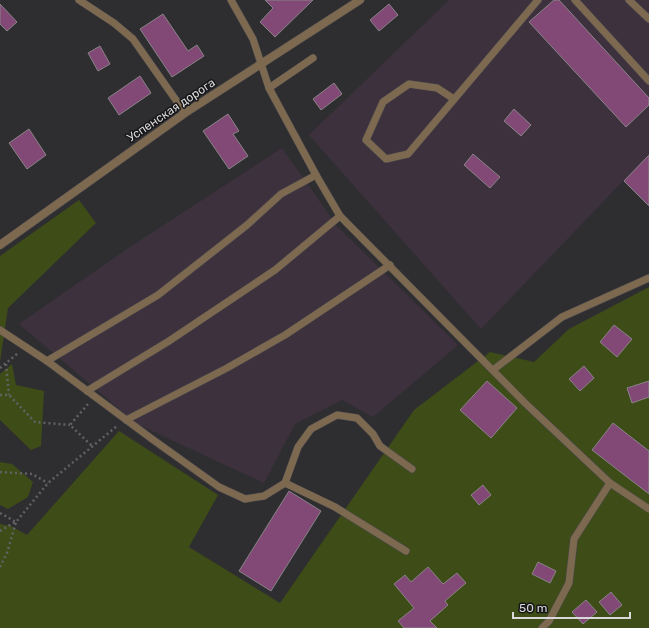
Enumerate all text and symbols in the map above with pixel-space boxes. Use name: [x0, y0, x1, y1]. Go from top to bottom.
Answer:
street label: Успенская дорога: [124, 75, 218, 145]
scale bar: [513, 594, 630, 620]
text: 50 m: [519, 601, 547, 615]

